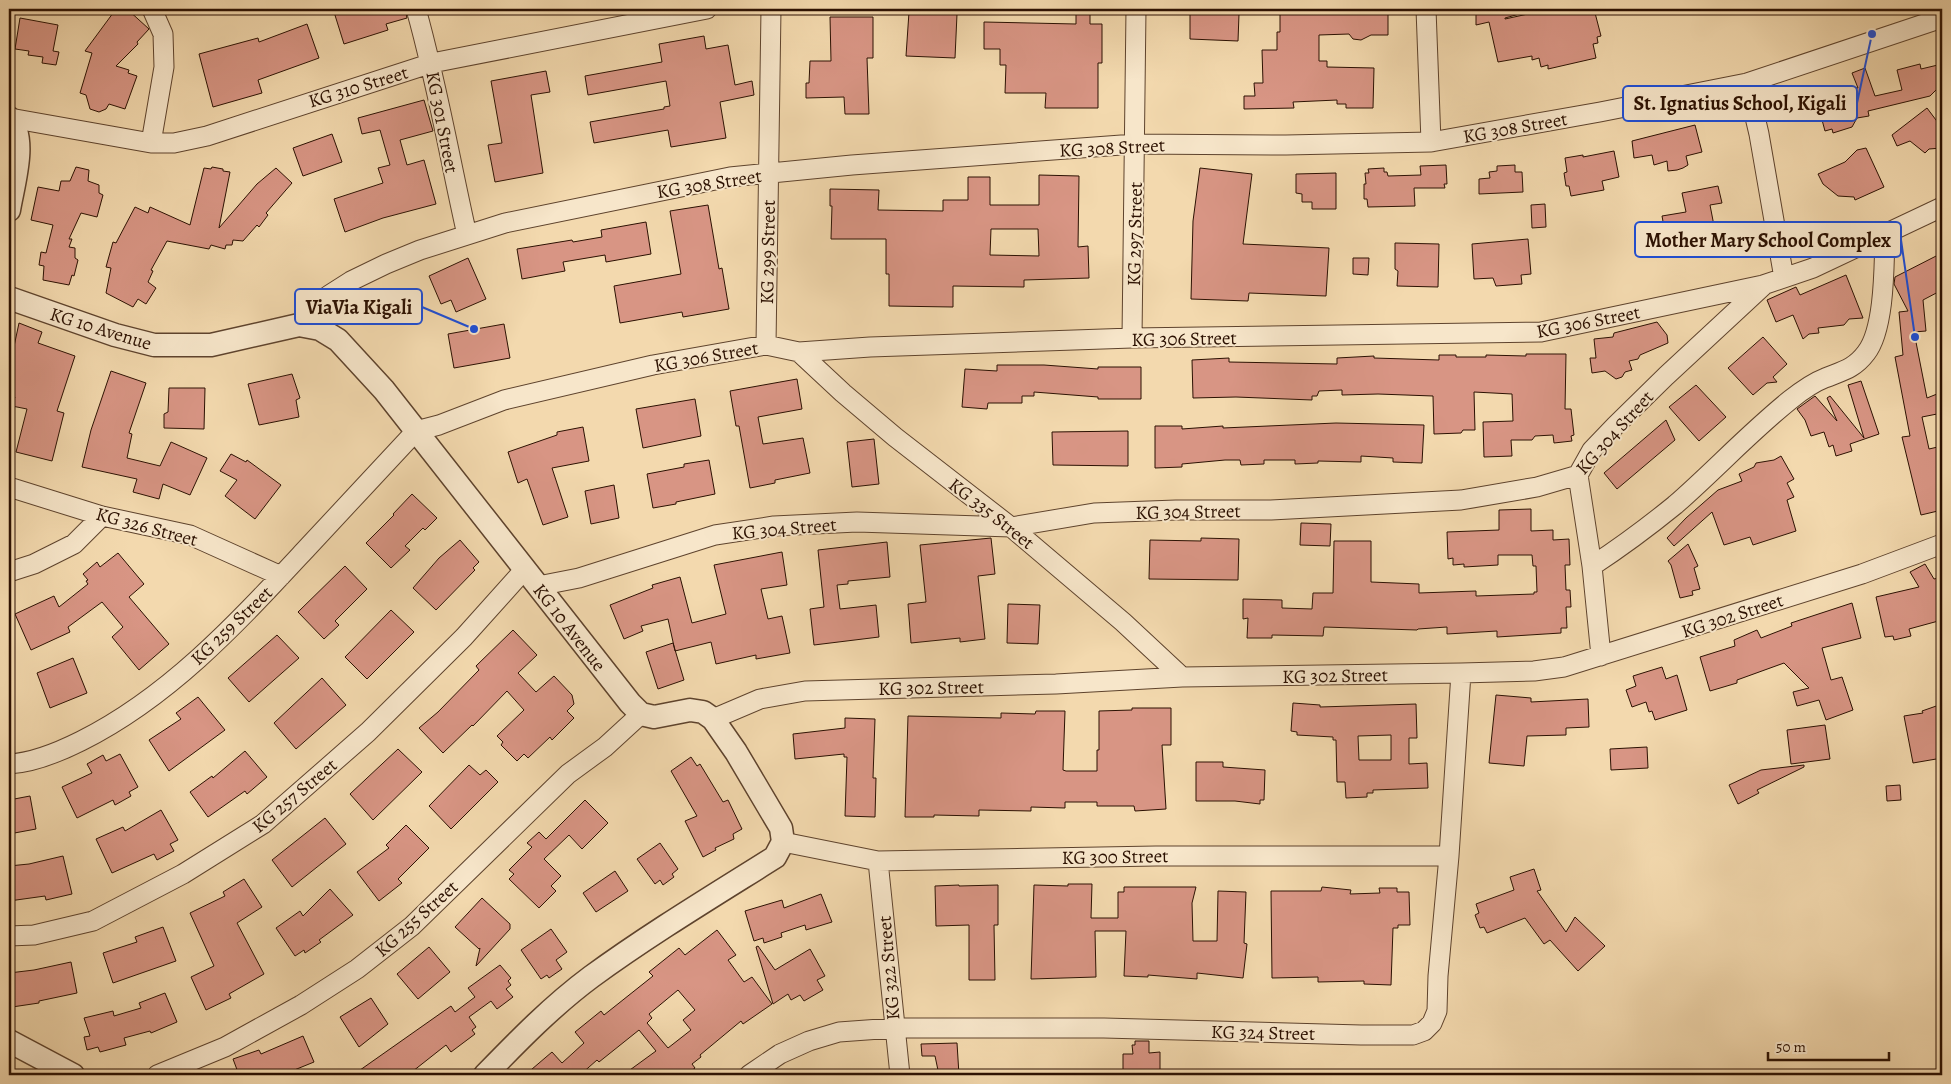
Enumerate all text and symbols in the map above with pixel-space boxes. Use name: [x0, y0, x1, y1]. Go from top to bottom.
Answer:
street label: KG 310 Street: [305, 59, 411, 114]
street label: KG 301 Street: [419, 69, 465, 175]
callout: St. Ignatius School, Kigali: [1623, 86, 1857, 121]
text: St. Ignatius School, Kigali: [1633, 90, 1847, 117]
street label: KG 308 Street: [1461, 106, 1570, 150]
street label: KG 308 Street: [1059, 132, 1166, 164]
street label: KG 308 Street: [655, 163, 763, 205]
street label: KG 297 Street: [1121, 182, 1149, 286]
street label: KG 299 Street: [754, 199, 782, 305]
callout: Mother Mary School Complex: [1635, 222, 1901, 257]
text: Mother Mary School Complex: [1645, 227, 1891, 254]
callout: ViaVia Kigali: [295, 289, 422, 324]
text: ViaVia Kigali: [305, 294, 412, 321]
street label: KG 306 Street: [1534, 299, 1642, 345]
street label: KG 10 Avenue: [47, 301, 155, 357]
street label: KG 306 Street: [1131, 325, 1237, 353]
street label: KG 306 Street: [652, 335, 760, 379]
street label: KG 304 Street: [1570, 385, 1660, 480]
street label: KG 335 Street: [943, 472, 1040, 556]
street label: KG 304 Street: [1135, 498, 1241, 526]
street label: KG 326 Street: [93, 501, 200, 553]
street label: KG 304 Street: [731, 511, 838, 547]
street label: KG 10 Avenue: [527, 578, 612, 677]
street label: KG 259 Street: [185, 580, 278, 671]
street label: KG 302 Street: [1678, 587, 1787, 645]
street label: KG 302 Street: [1282, 662, 1388, 690]
street label: KG 302 Street: [878, 674, 984, 702]
street label: KG 257 Street: [247, 752, 343, 839]
street label: KG 300 Street: [1061, 843, 1169, 871]
street label: KG 255 Street: [369, 874, 464, 963]
street label: KG 322 Street: [871, 915, 906, 1021]
street label: KG 324 Street: [1211, 1019, 1315, 1047]
scale bar: [1768, 1029, 1890, 1061]
text: 50 m: [1776, 1037, 1806, 1057]

